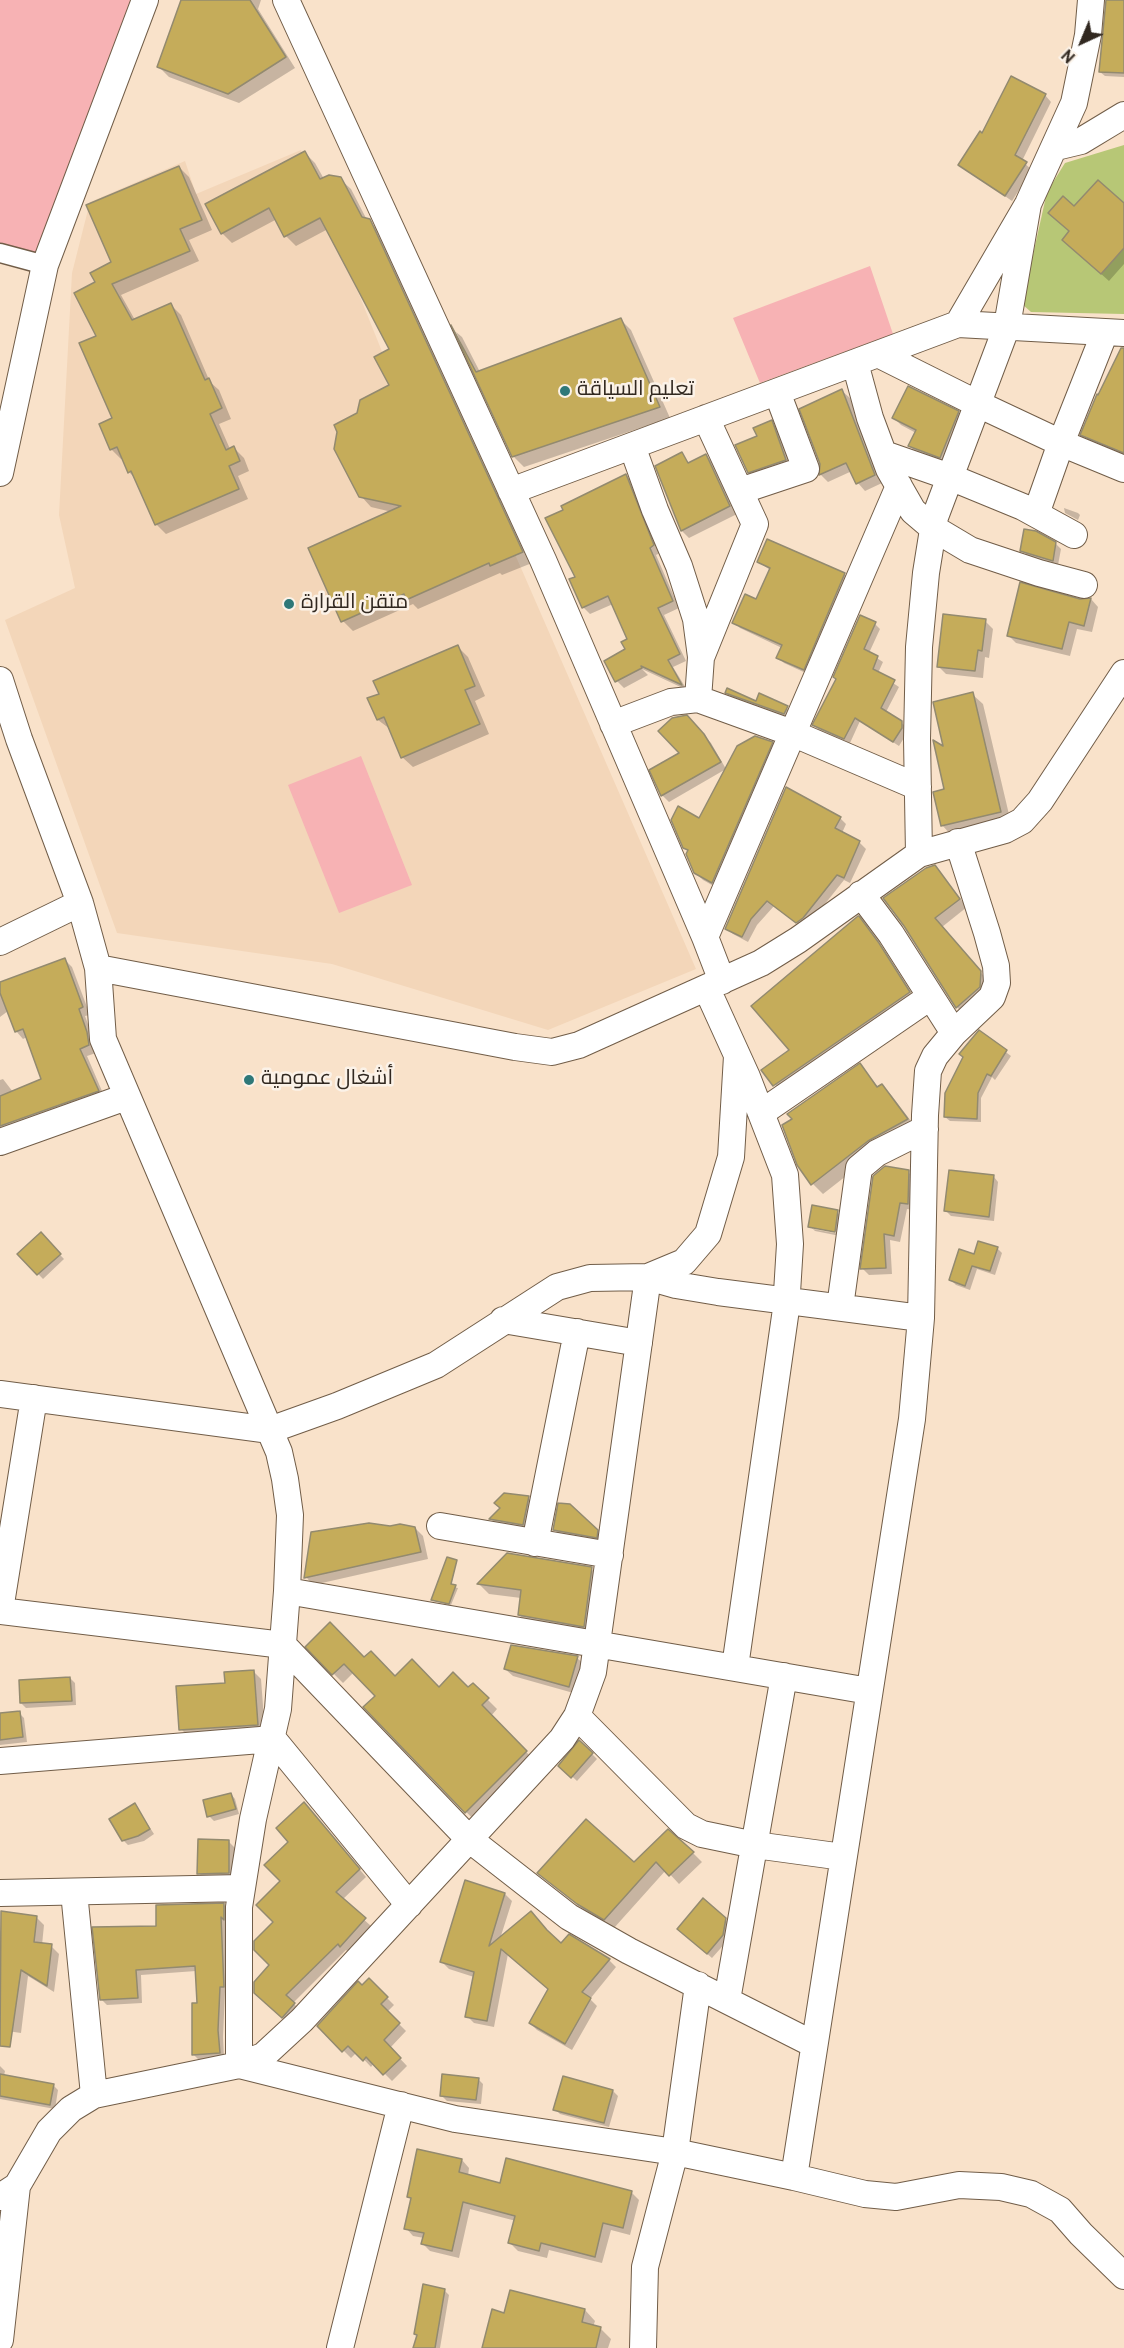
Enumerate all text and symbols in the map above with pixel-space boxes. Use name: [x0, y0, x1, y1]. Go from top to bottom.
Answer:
north arrow: [1052, 12, 1112, 72]
text: N: [1058, 44, 1081, 66]
place label: تعليم السياقة: [577, 378, 694, 404]
marker: تعليم السياقة: [558, 384, 572, 398]
place label: متقن القرارة: [301, 591, 408, 617]
marker: متقن القرارة: [282, 597, 296, 611]
place label: أشغال عمومية: [261, 1067, 393, 1093]
marker: أشغال عمومية: [242, 1073, 256, 1087]

